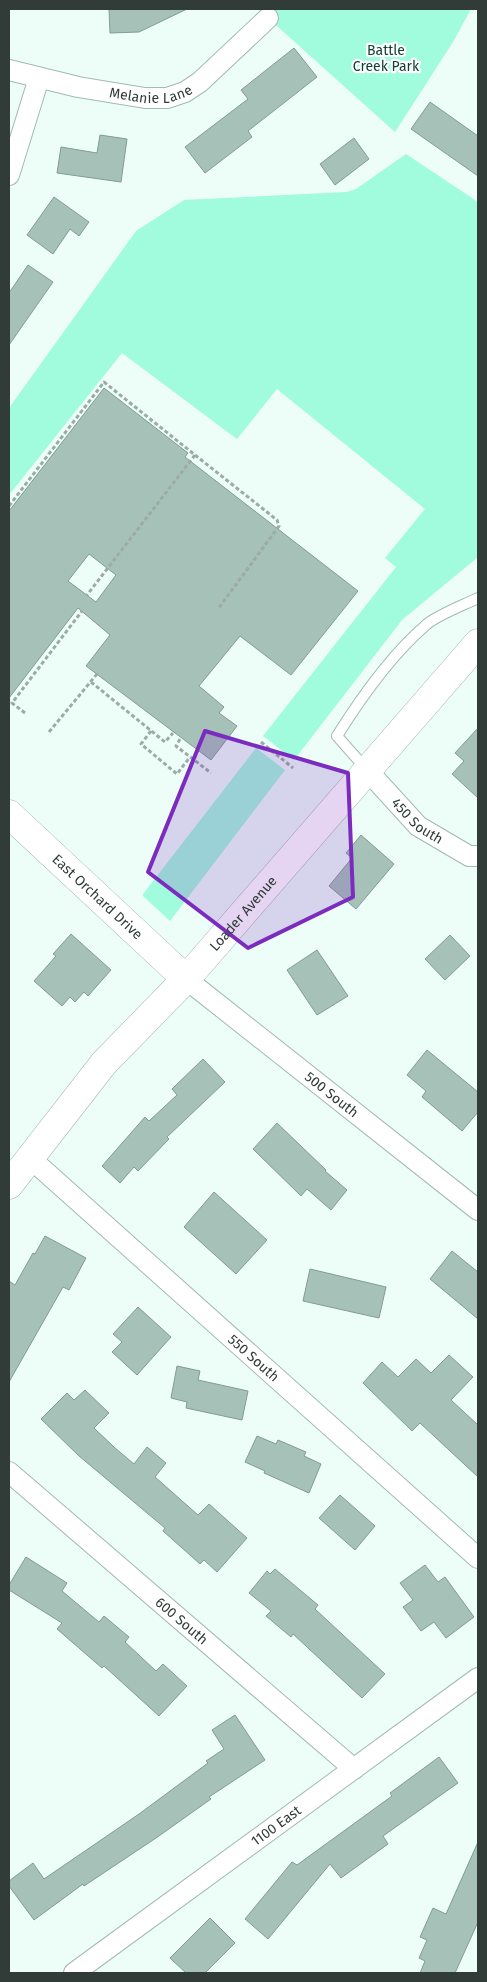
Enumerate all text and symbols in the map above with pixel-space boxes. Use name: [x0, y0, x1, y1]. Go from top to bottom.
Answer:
park label: Battle Creek Park: [353, 42, 420, 75]
street label: Melanie Lane: [108, 81, 196, 107]
street label: 450 South: [388, 795, 446, 848]
street label: East Orchard Drive: [48, 851, 146, 943]
street label: Loader Avenue: [206, 873, 281, 955]
street label: 500 South: [301, 1068, 362, 1121]
street label: 550 South: [224, 1331, 283, 1385]
street label: 600 South: [152, 1594, 211, 1648]
street label: 1100 East: [248, 1802, 305, 1850]

